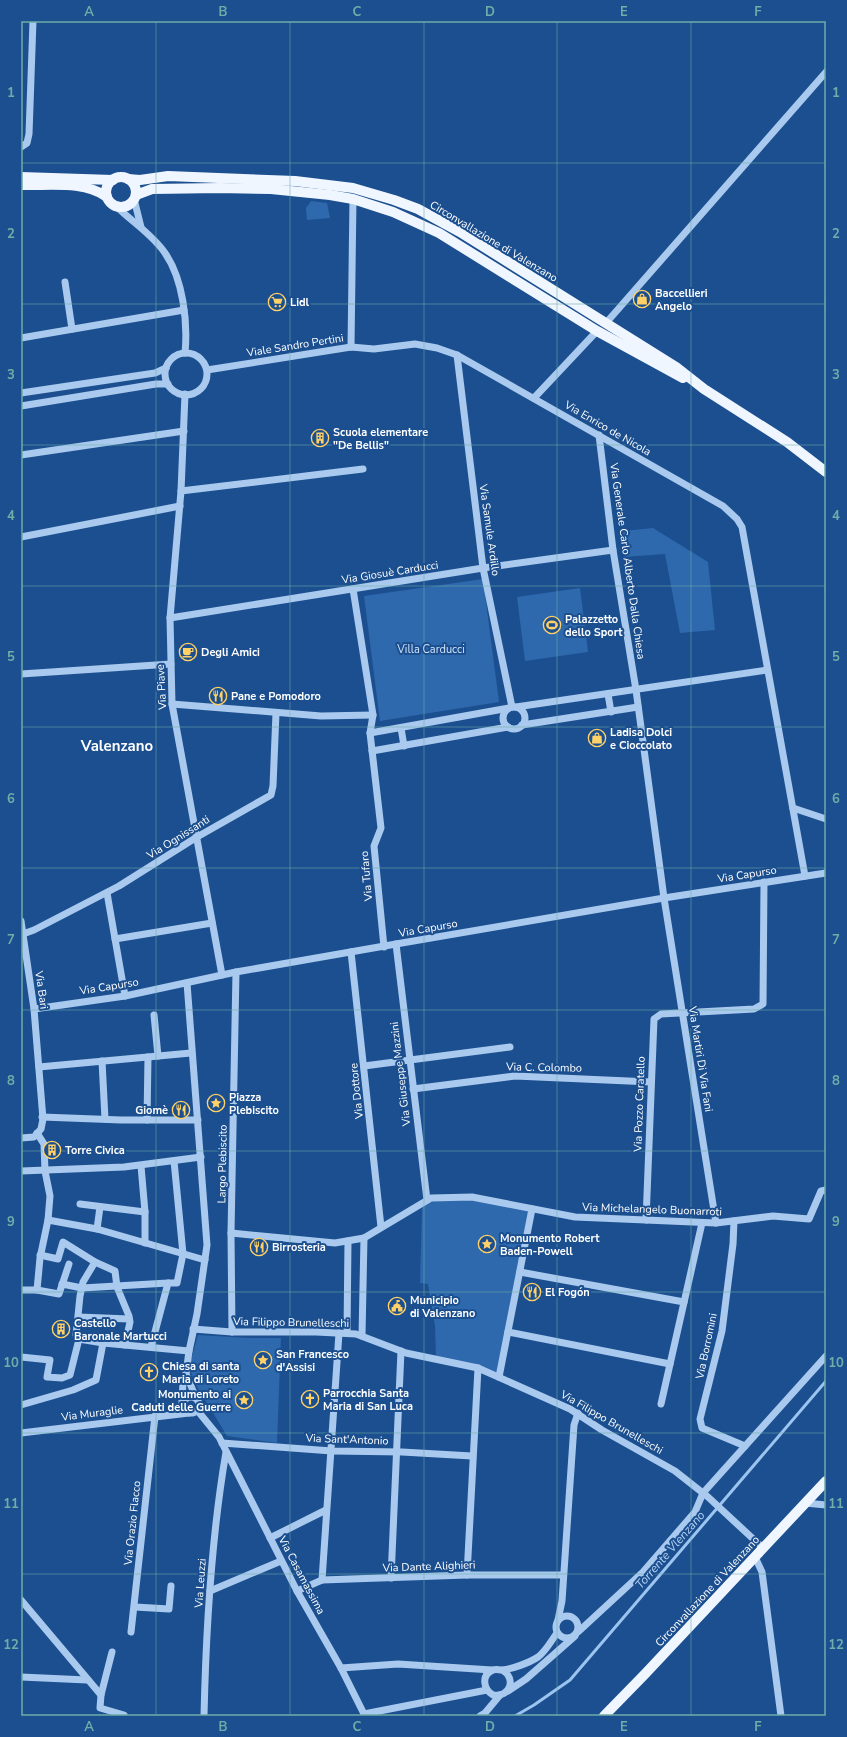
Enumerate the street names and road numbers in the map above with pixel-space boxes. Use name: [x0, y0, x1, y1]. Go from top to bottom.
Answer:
street label: Circonvallazione di Valenzano: [427, 197, 560, 286]
street label: Viale Sandro Pertini: [245, 330, 345, 361]
street label: Via Enrico de Nicola: [561, 397, 654, 459]
street label: Via Generale Carlo Alberto Dalla Chiesa: [606, 461, 649, 660]
street label: Via Samule Ardillo: [476, 482, 503, 577]
street label: Via Giosuè Carducci: [340, 557, 440, 588]
street label: Via Piave: [153, 664, 170, 711]
street label: Via Ognissanti: [143, 812, 213, 863]
street label: Via Tufaro: [357, 850, 376, 903]
street label: Via Capurso: [715, 862, 778, 887]
street label: Via Capurso: [396, 916, 459, 941]
street label: Via Bari: [31, 969, 52, 1010]
street label: Via Capurso: [77, 974, 140, 999]
street label: Via Martiri Di Via Fani: [685, 1004, 716, 1113]
street label: Via Giuseppe Mazzini: [387, 1021, 414, 1128]
street label: Via Pozzo Caratello: [630, 1056, 649, 1153]
street label: Via C. Colombo: [505, 1059, 582, 1076]
street label: Via Dottore: [346, 1062, 367, 1121]
street label: Largo Plebiscito: [214, 1124, 231, 1204]
street label: Via Michelangelo Buonarroti: [581, 1200, 722, 1219]
street label: Via Borromini: [692, 1312, 721, 1381]
street label: Via Filippo Brunelleschi: [232, 1314, 349, 1331]
street label: Via Filippo Brunelleschi: [557, 1386, 666, 1458]
street label: Via Muraglie: [59, 1402, 124, 1425]
street label: Via Sant'Antonio: [304, 1431, 389, 1448]
street label: Via Orazio Flacco: [121, 1480, 144, 1567]
street label: Via Casamassima: [274, 1533, 329, 1617]
street label: Circonvallazione di Valenzano: [652, 1533, 763, 1650]
street label: Via Dante Alighieri: [381, 1557, 476, 1576]
street label: Via Leuzzi: [191, 1558, 210, 1609]

